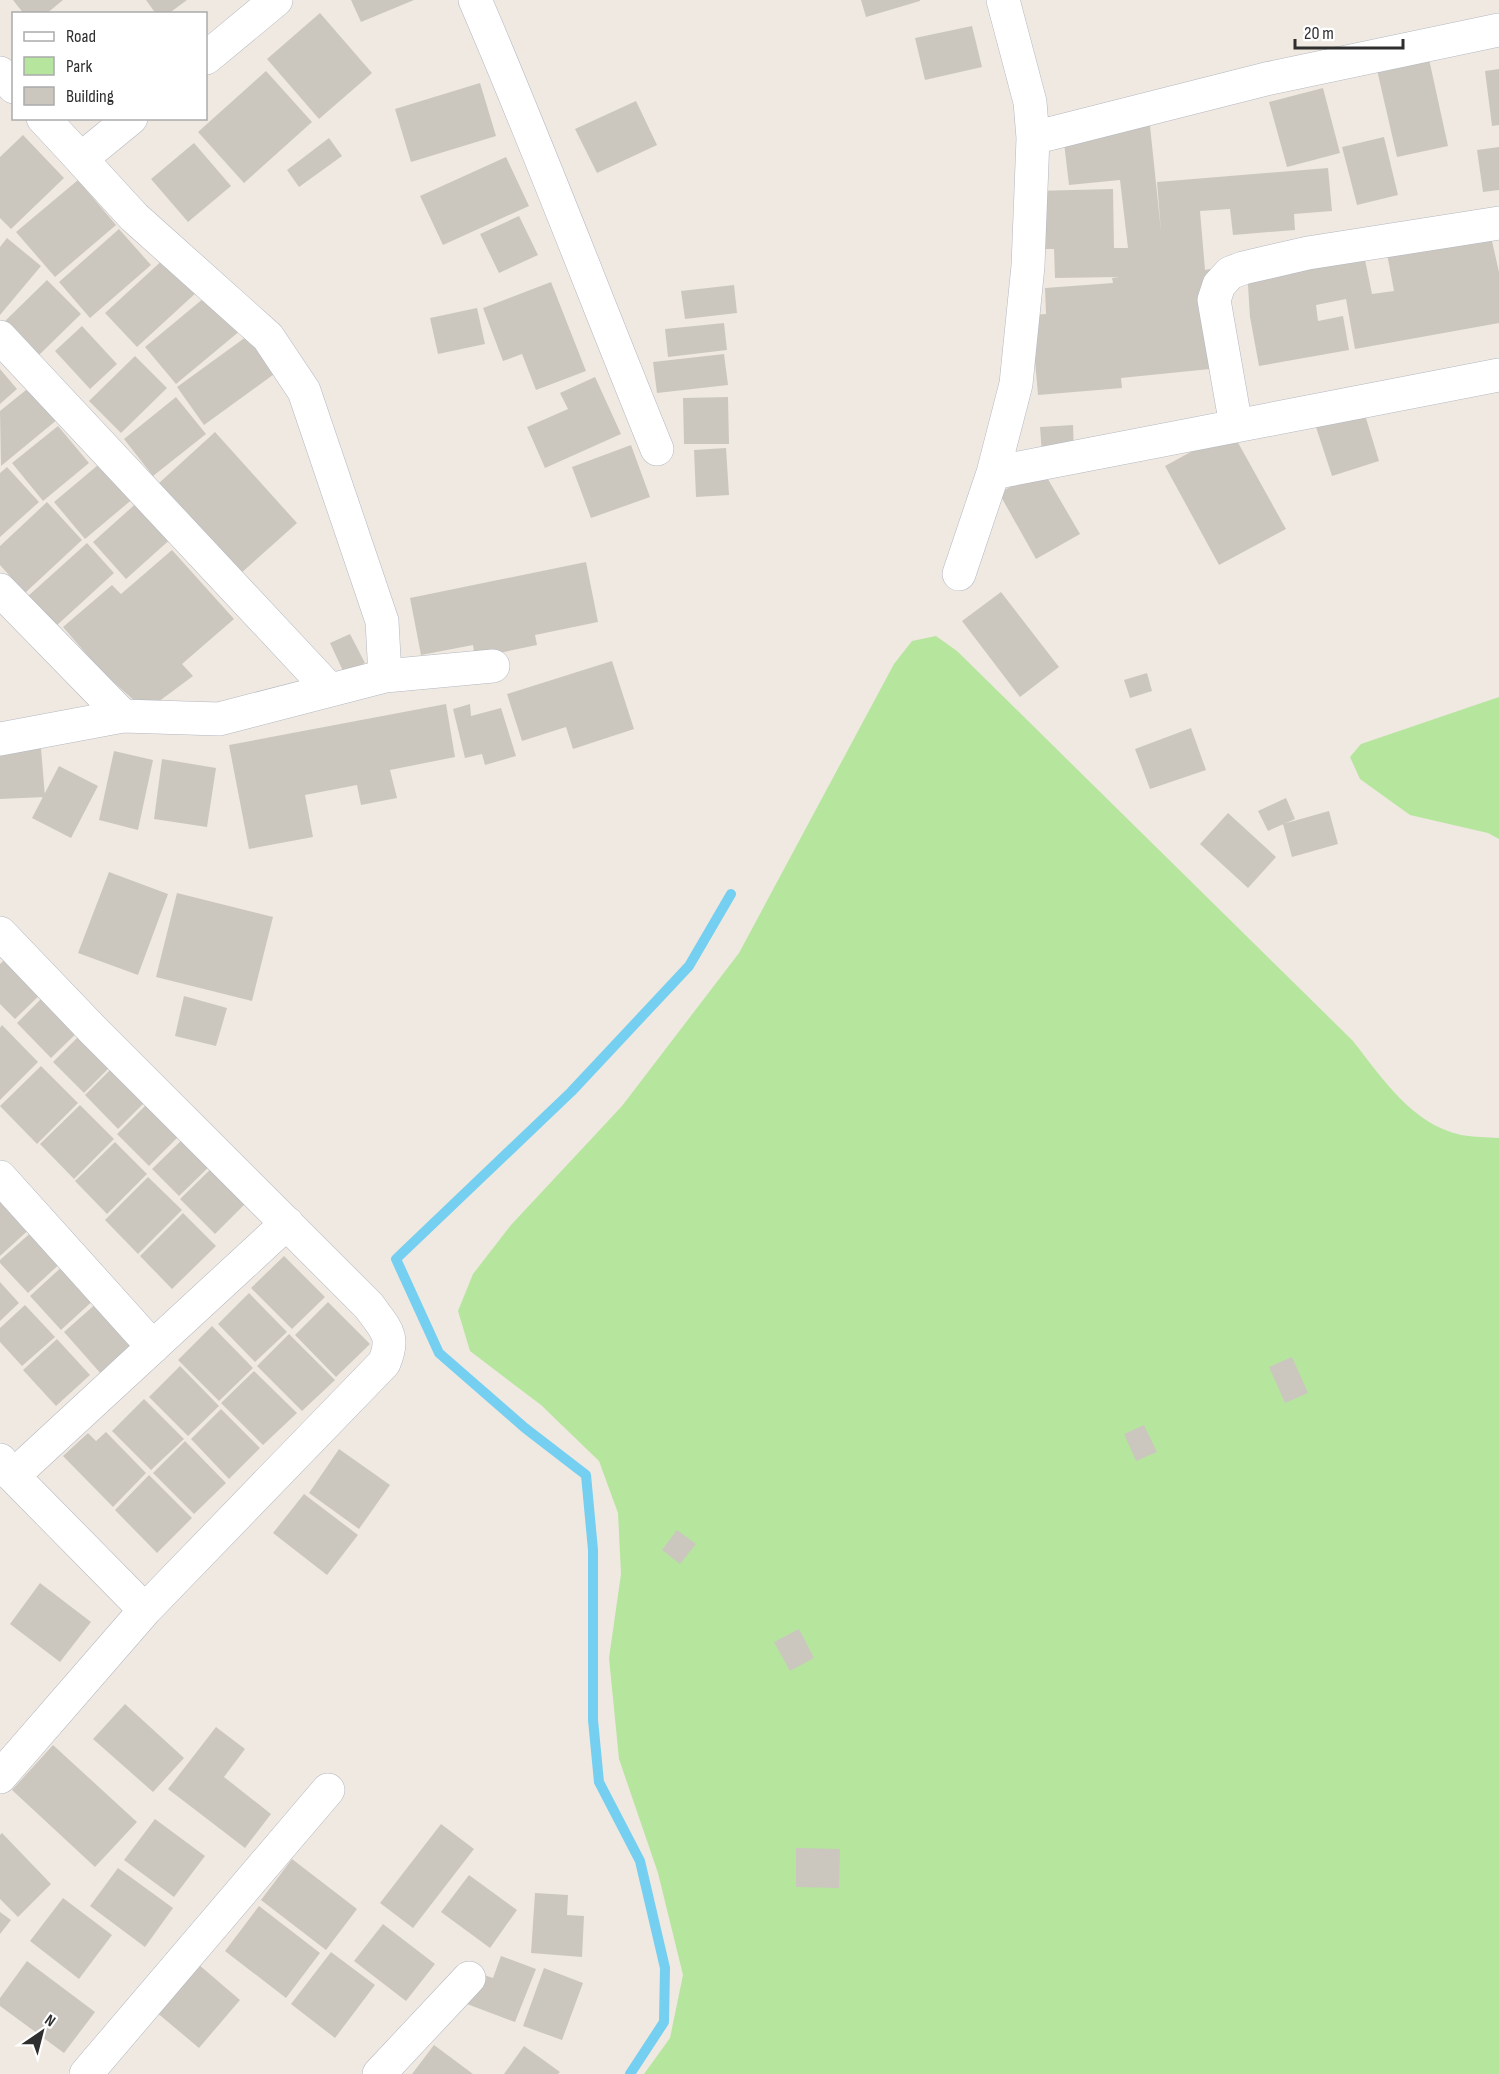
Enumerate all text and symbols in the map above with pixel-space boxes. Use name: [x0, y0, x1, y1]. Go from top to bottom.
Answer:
legend: [12, 12, 207, 120]
scale bar: [1295, 12, 1403, 50]
text: 20 m: [1304, 23, 1334, 44]
text: Road: [66, 26, 96, 47]
text: Park: [66, 56, 92, 77]
text: Building: [66, 86, 114, 107]
north arrow: [12, 2002, 72, 2062]
text: N: [41, 2011, 59, 2031]

